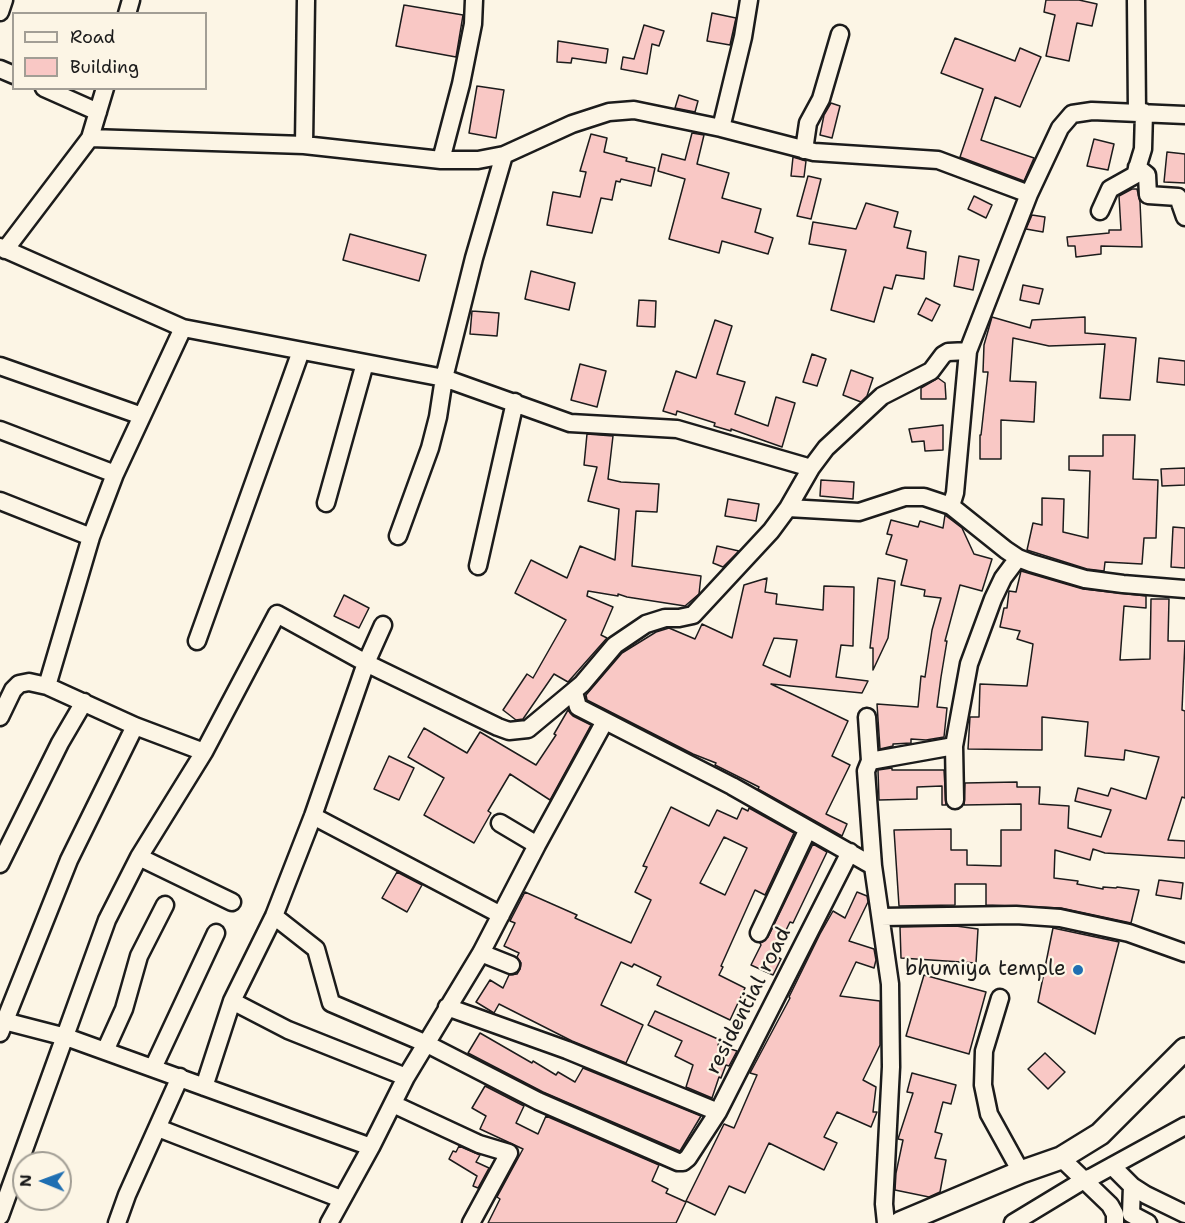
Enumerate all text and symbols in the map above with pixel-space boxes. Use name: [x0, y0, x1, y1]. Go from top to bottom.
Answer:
legend: [12, 12, 207, 90]
text: Road: [70, 25, 115, 49]
text: Building: [70, 55, 139, 79]
street label: residential road: [701, 923, 797, 1079]
place label: bhumiya temple: [905, 957, 1066, 983]
marker: bhumiya temple: [1071, 963, 1085, 977]
north arrow: [12, 1151, 72, 1211]
text: N: [15, 1174, 36, 1187]

